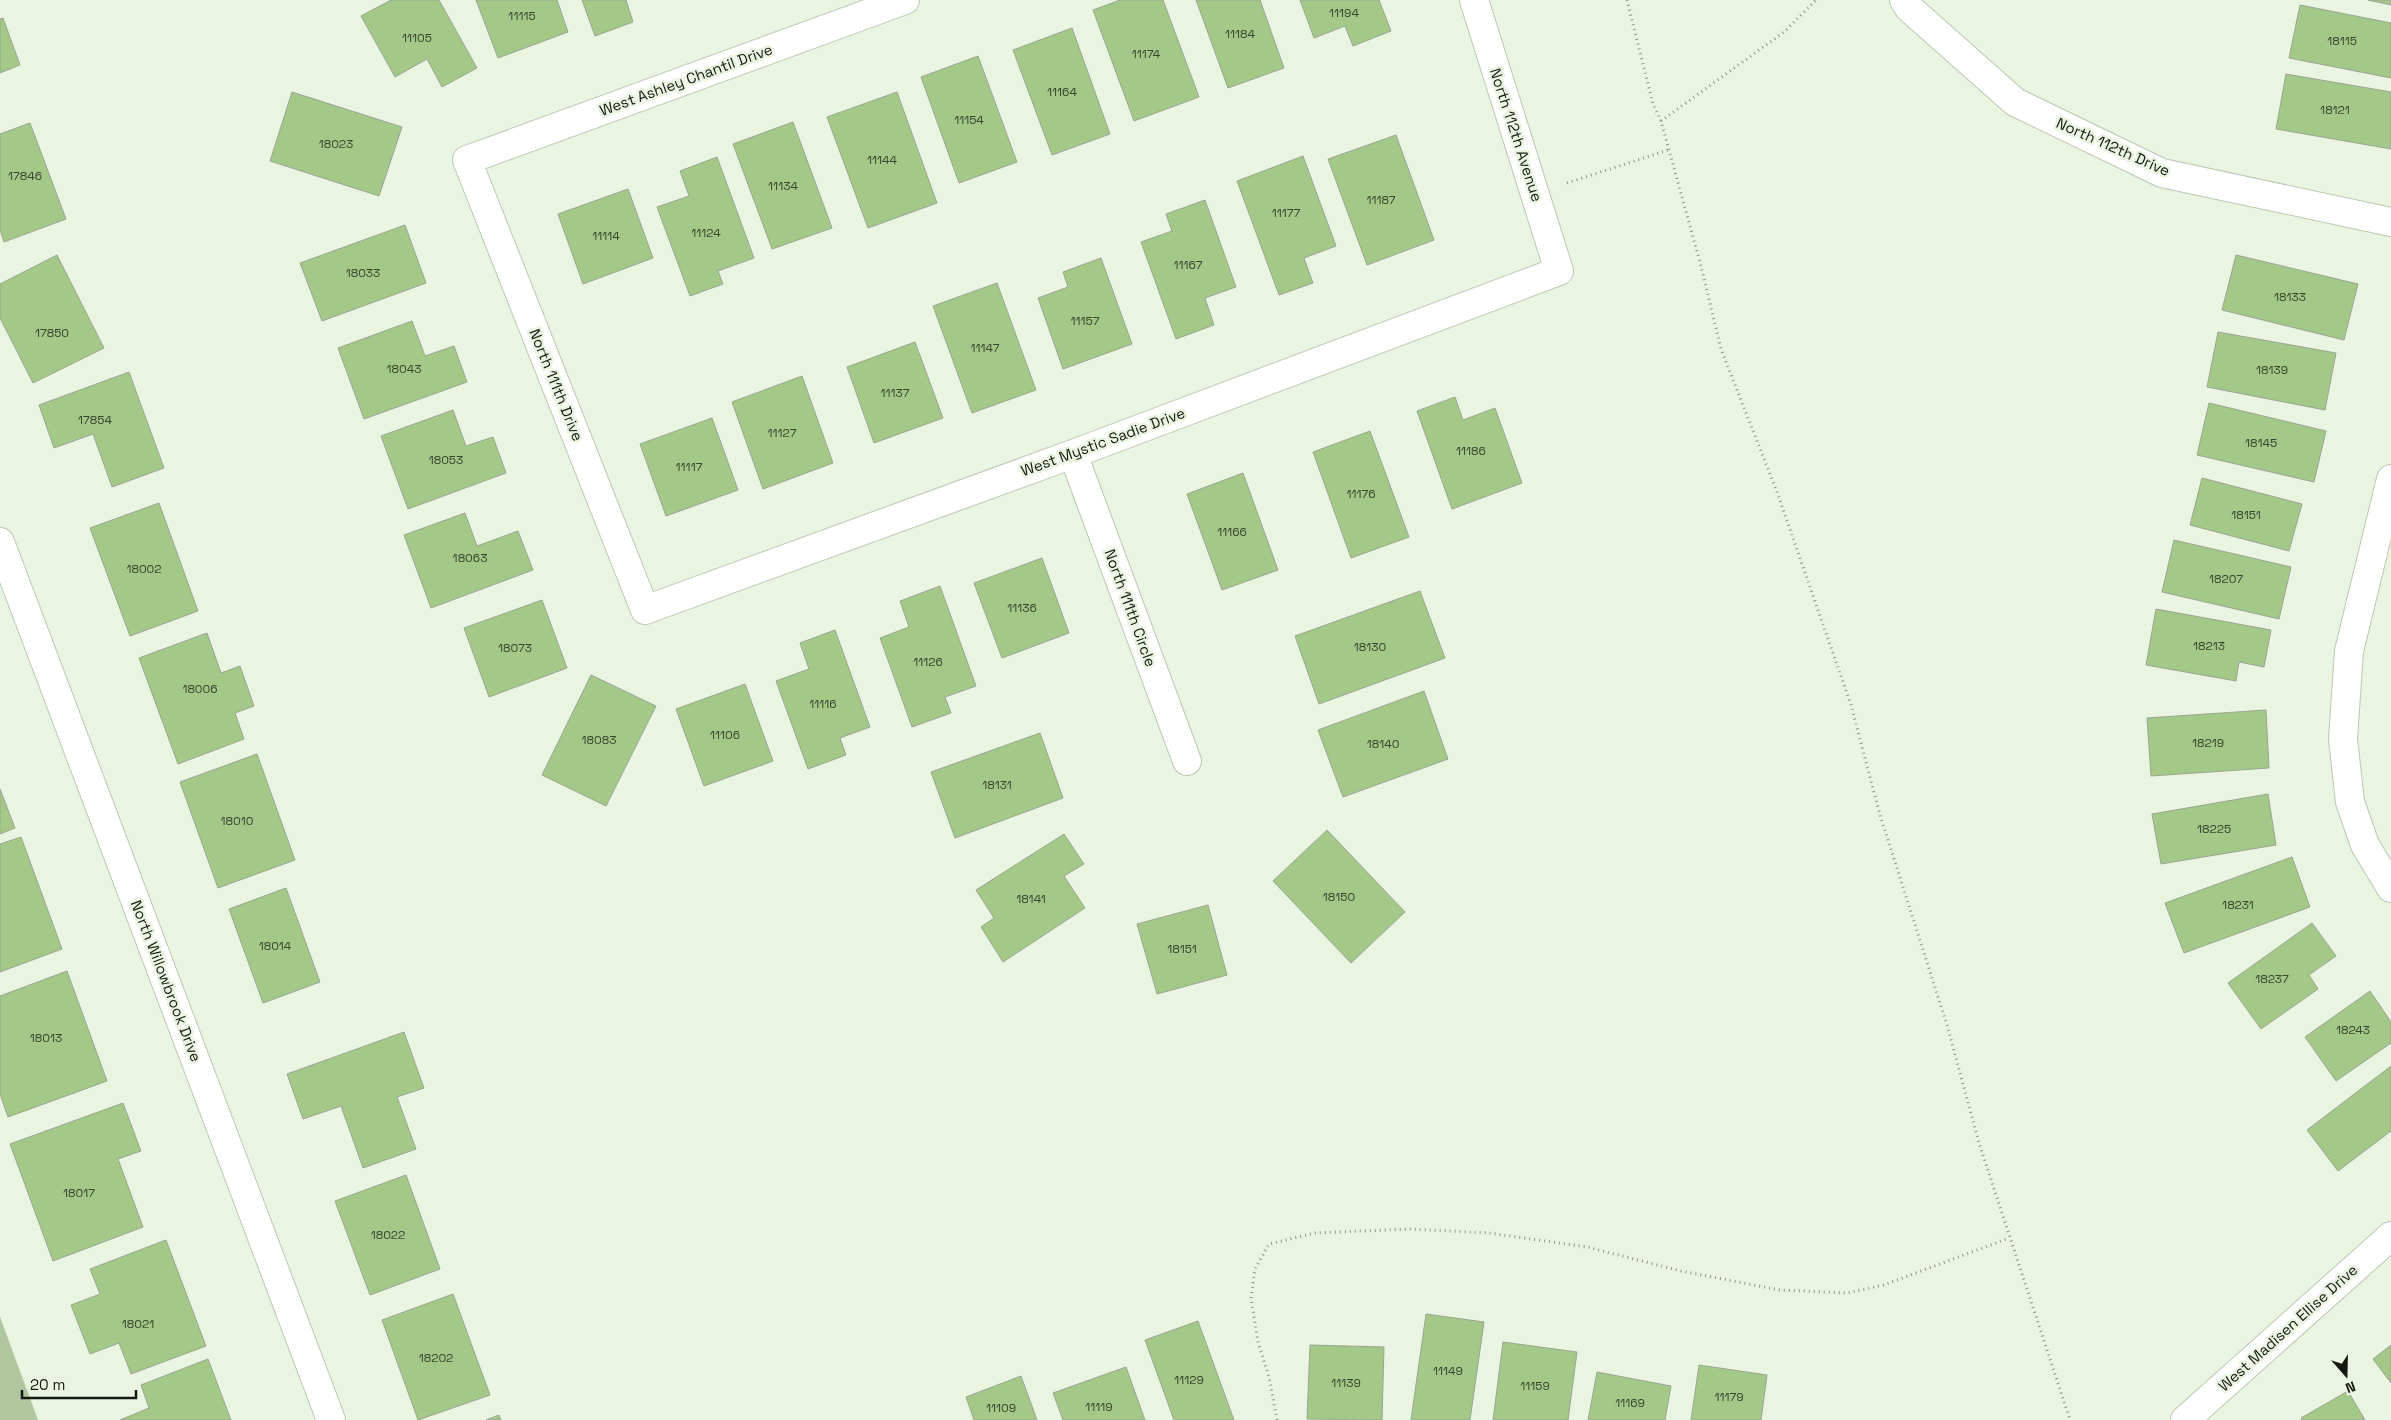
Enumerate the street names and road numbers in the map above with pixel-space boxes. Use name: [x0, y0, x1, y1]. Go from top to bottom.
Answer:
street label: West Ashley Chantil Drive: [597, 39, 775, 120]
street label: North 112th Avenue: [1486, 66, 1547, 204]
street label: North 112th Drive: [2053, 113, 2173, 180]
street label: North 111th Drive: [525, 326, 588, 444]
street label: West Mystic Sadie Drive: [1018, 403, 1188, 480]
street label: North 111th Circle: [1100, 546, 1161, 669]
street label: North Willowbrook Drive: [127, 897, 206, 1064]
street label: West Madisen Ellise Drive: [2214, 1260, 2361, 1395]

